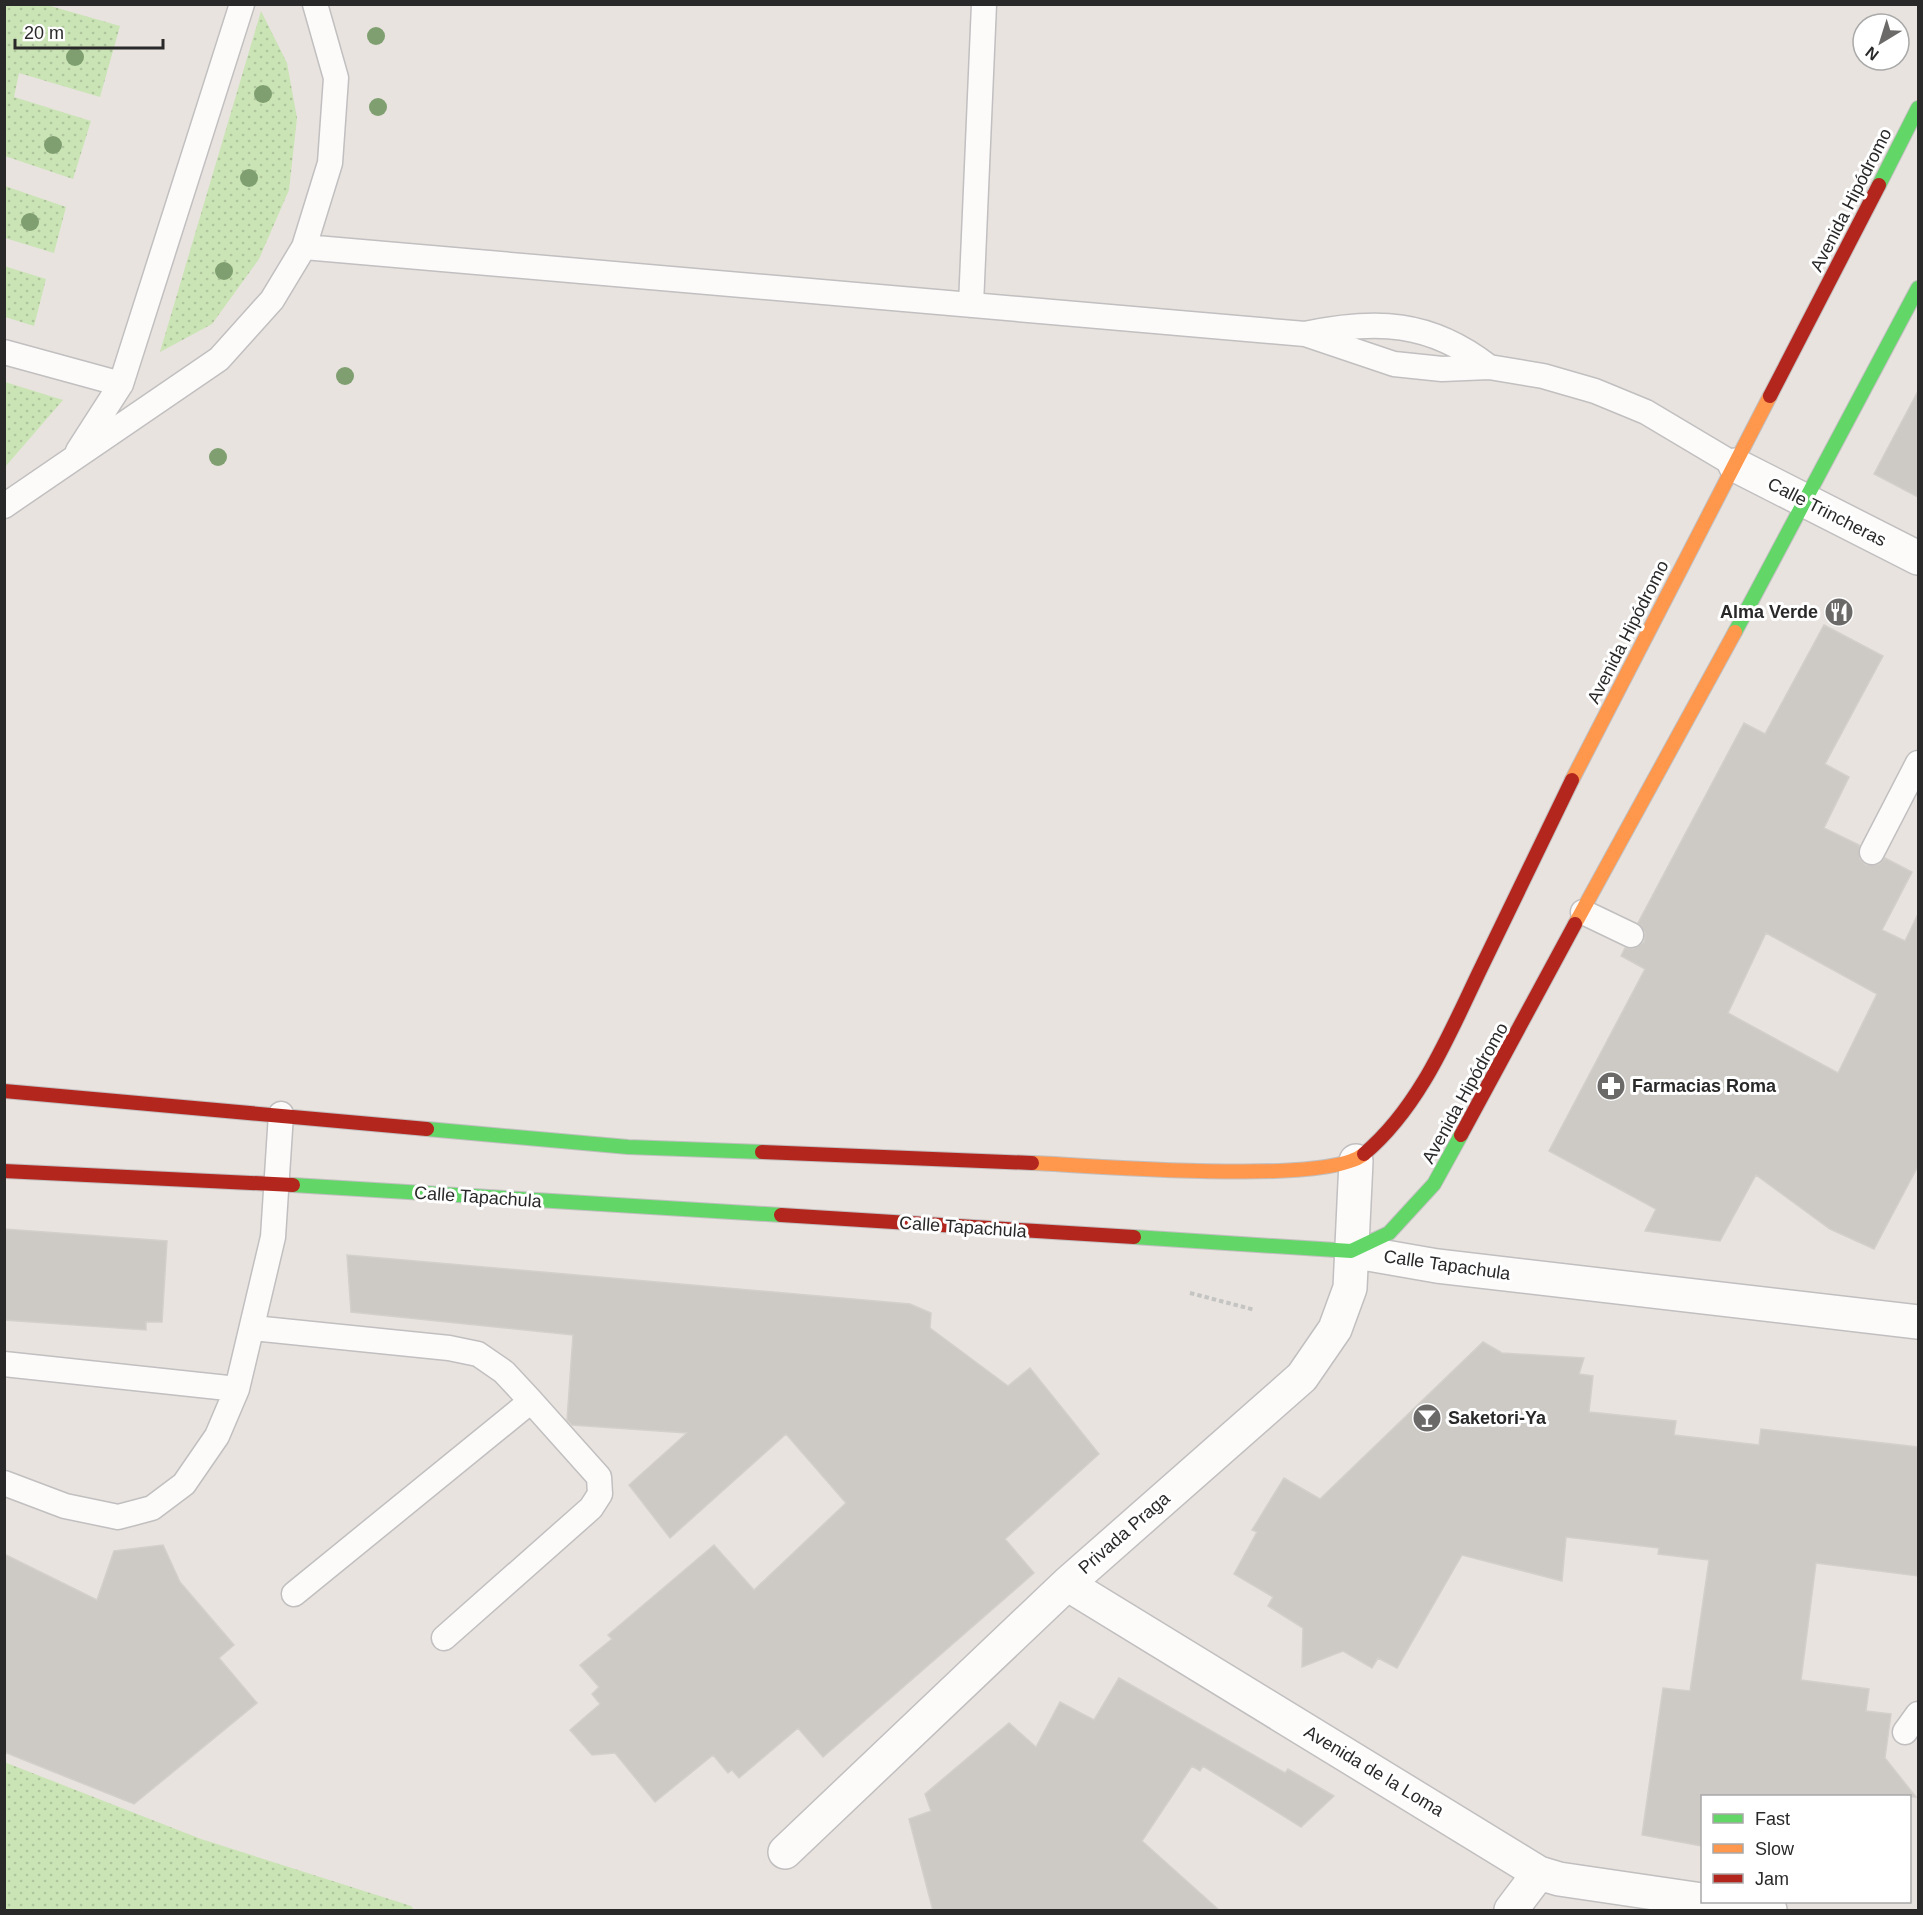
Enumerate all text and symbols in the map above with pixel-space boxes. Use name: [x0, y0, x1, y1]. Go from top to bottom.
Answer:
scale bar: [15, 12, 164, 50]
north arrow: [1851, 12, 1911, 72]
text: 20 m: [24, 23, 64, 43]
text: N: [1862, 43, 1882, 64]
street label: Avenida Hipódromo: [1806, 125, 1896, 275]
street label: Calle Trincheras: [1765, 474, 1889, 550]
street label: Avenida Hipódromo: [1583, 557, 1673, 707]
restaurant icon: Alma Verde: [1823, 596, 1855, 628]
place label: Alma Verde: [1720, 602, 1818, 622]
street label: Avenida Hipódromo: [1418, 1019, 1512, 1167]
pharmacy icon: Farmacias Roma: [1595, 1070, 1627, 1102]
place label: Farmacias Roma: [1632, 1076, 1777, 1096]
street label: Calle Tapachula: [414, 1183, 543, 1212]
street label: Calle Tapachula: [899, 1213, 1028, 1242]
street label: Calle Tapachula: [1382, 1246, 1513, 1284]
bar icon: Saketori-Ya: [1411, 1402, 1443, 1434]
place label: Saketori-Ya: [1448, 1408, 1547, 1428]
street label: Privada Praga: [1074, 1487, 1174, 1578]
street label: Avenida de la Loma: [1301, 1722, 1448, 1821]
legend: [1701, 1795, 1911, 1903]
text: Fast: [1755, 1809, 1790, 1829]
text: Slow: [1755, 1839, 1795, 1859]
text: Jam: [1755, 1869, 1789, 1889]

